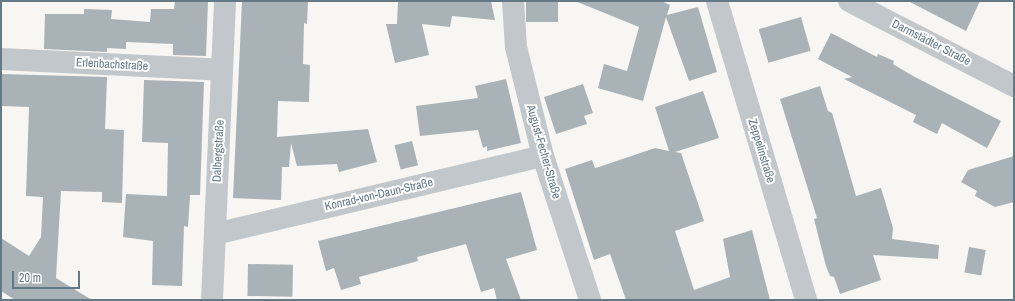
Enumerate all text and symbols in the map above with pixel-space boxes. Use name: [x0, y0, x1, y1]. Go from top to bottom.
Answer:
street label: Darmstädter Straße: [889, 17, 973, 69]
street label: Erlenbachstraße: [76, 56, 148, 74]
street label: August-Fecher-Straße: [523, 103, 563, 201]
street label: Zeppelinstraße: [744, 117, 778, 185]
street label: Dalbergstraße: [210, 119, 228, 183]
street label: Konrad-von-Daun-Straße: [324, 176, 434, 214]
scale bar: [14, 263, 82, 289]
text: 20 m: [19, 270, 41, 286]

